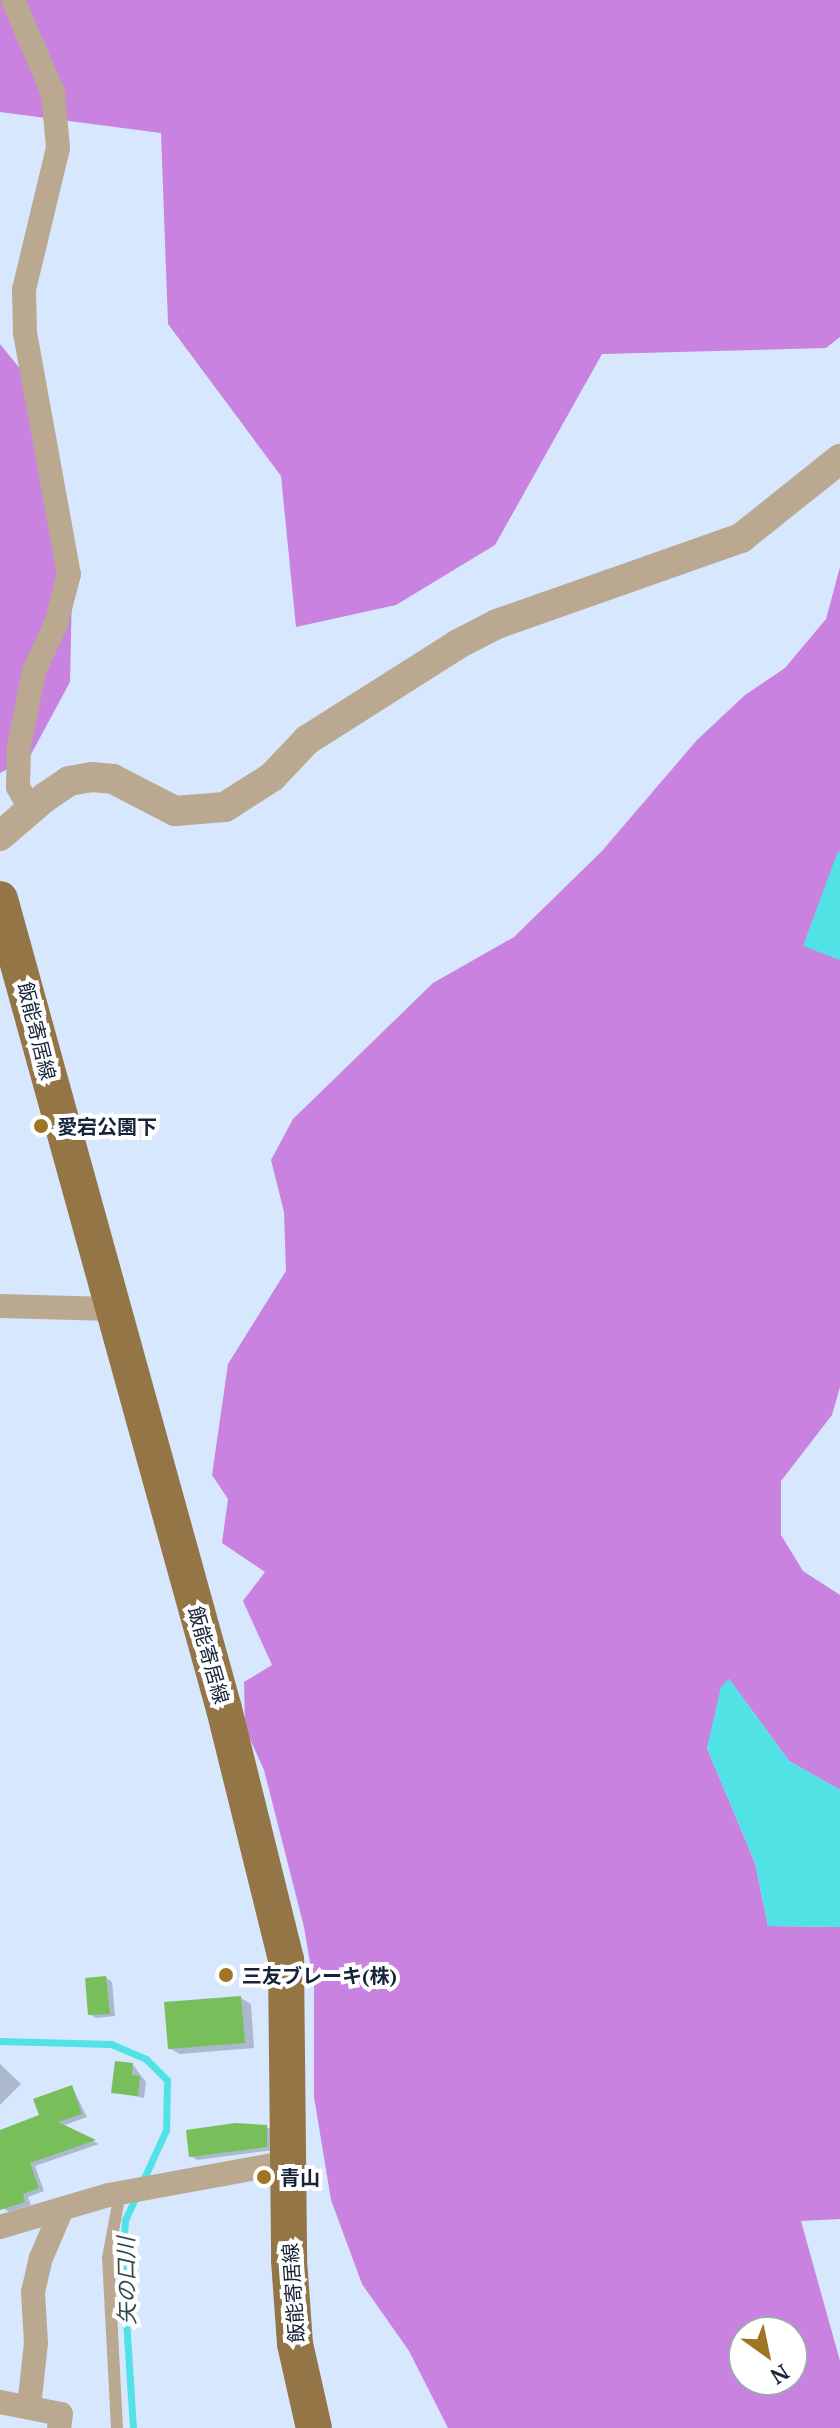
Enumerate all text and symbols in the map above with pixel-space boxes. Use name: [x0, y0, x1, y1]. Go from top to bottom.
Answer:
street label: 飯能寄居線: [13, 980, 61, 1082]
place label: 愛宕公園下: [57, 1114, 157, 1138]
marker: 愛宕公園下: [32, 1117, 50, 1135]
street label: 飯能寄居線: [184, 1604, 234, 1706]
place label: 三友ブレーキ(株): [242, 1963, 397, 1987]
marker: 三友ブレーキ(株): [217, 1966, 235, 1984]
place label: 青山: [280, 2165, 320, 2189]
marker: 青山: [255, 2168, 273, 2186]
water label: 矢の口川: [112, 2237, 140, 2325]
street label: 飯能寄居線: [278, 2242, 308, 2344]
north arrow: [728, 2316, 808, 2396]
text: N: [765, 2358, 795, 2392]

